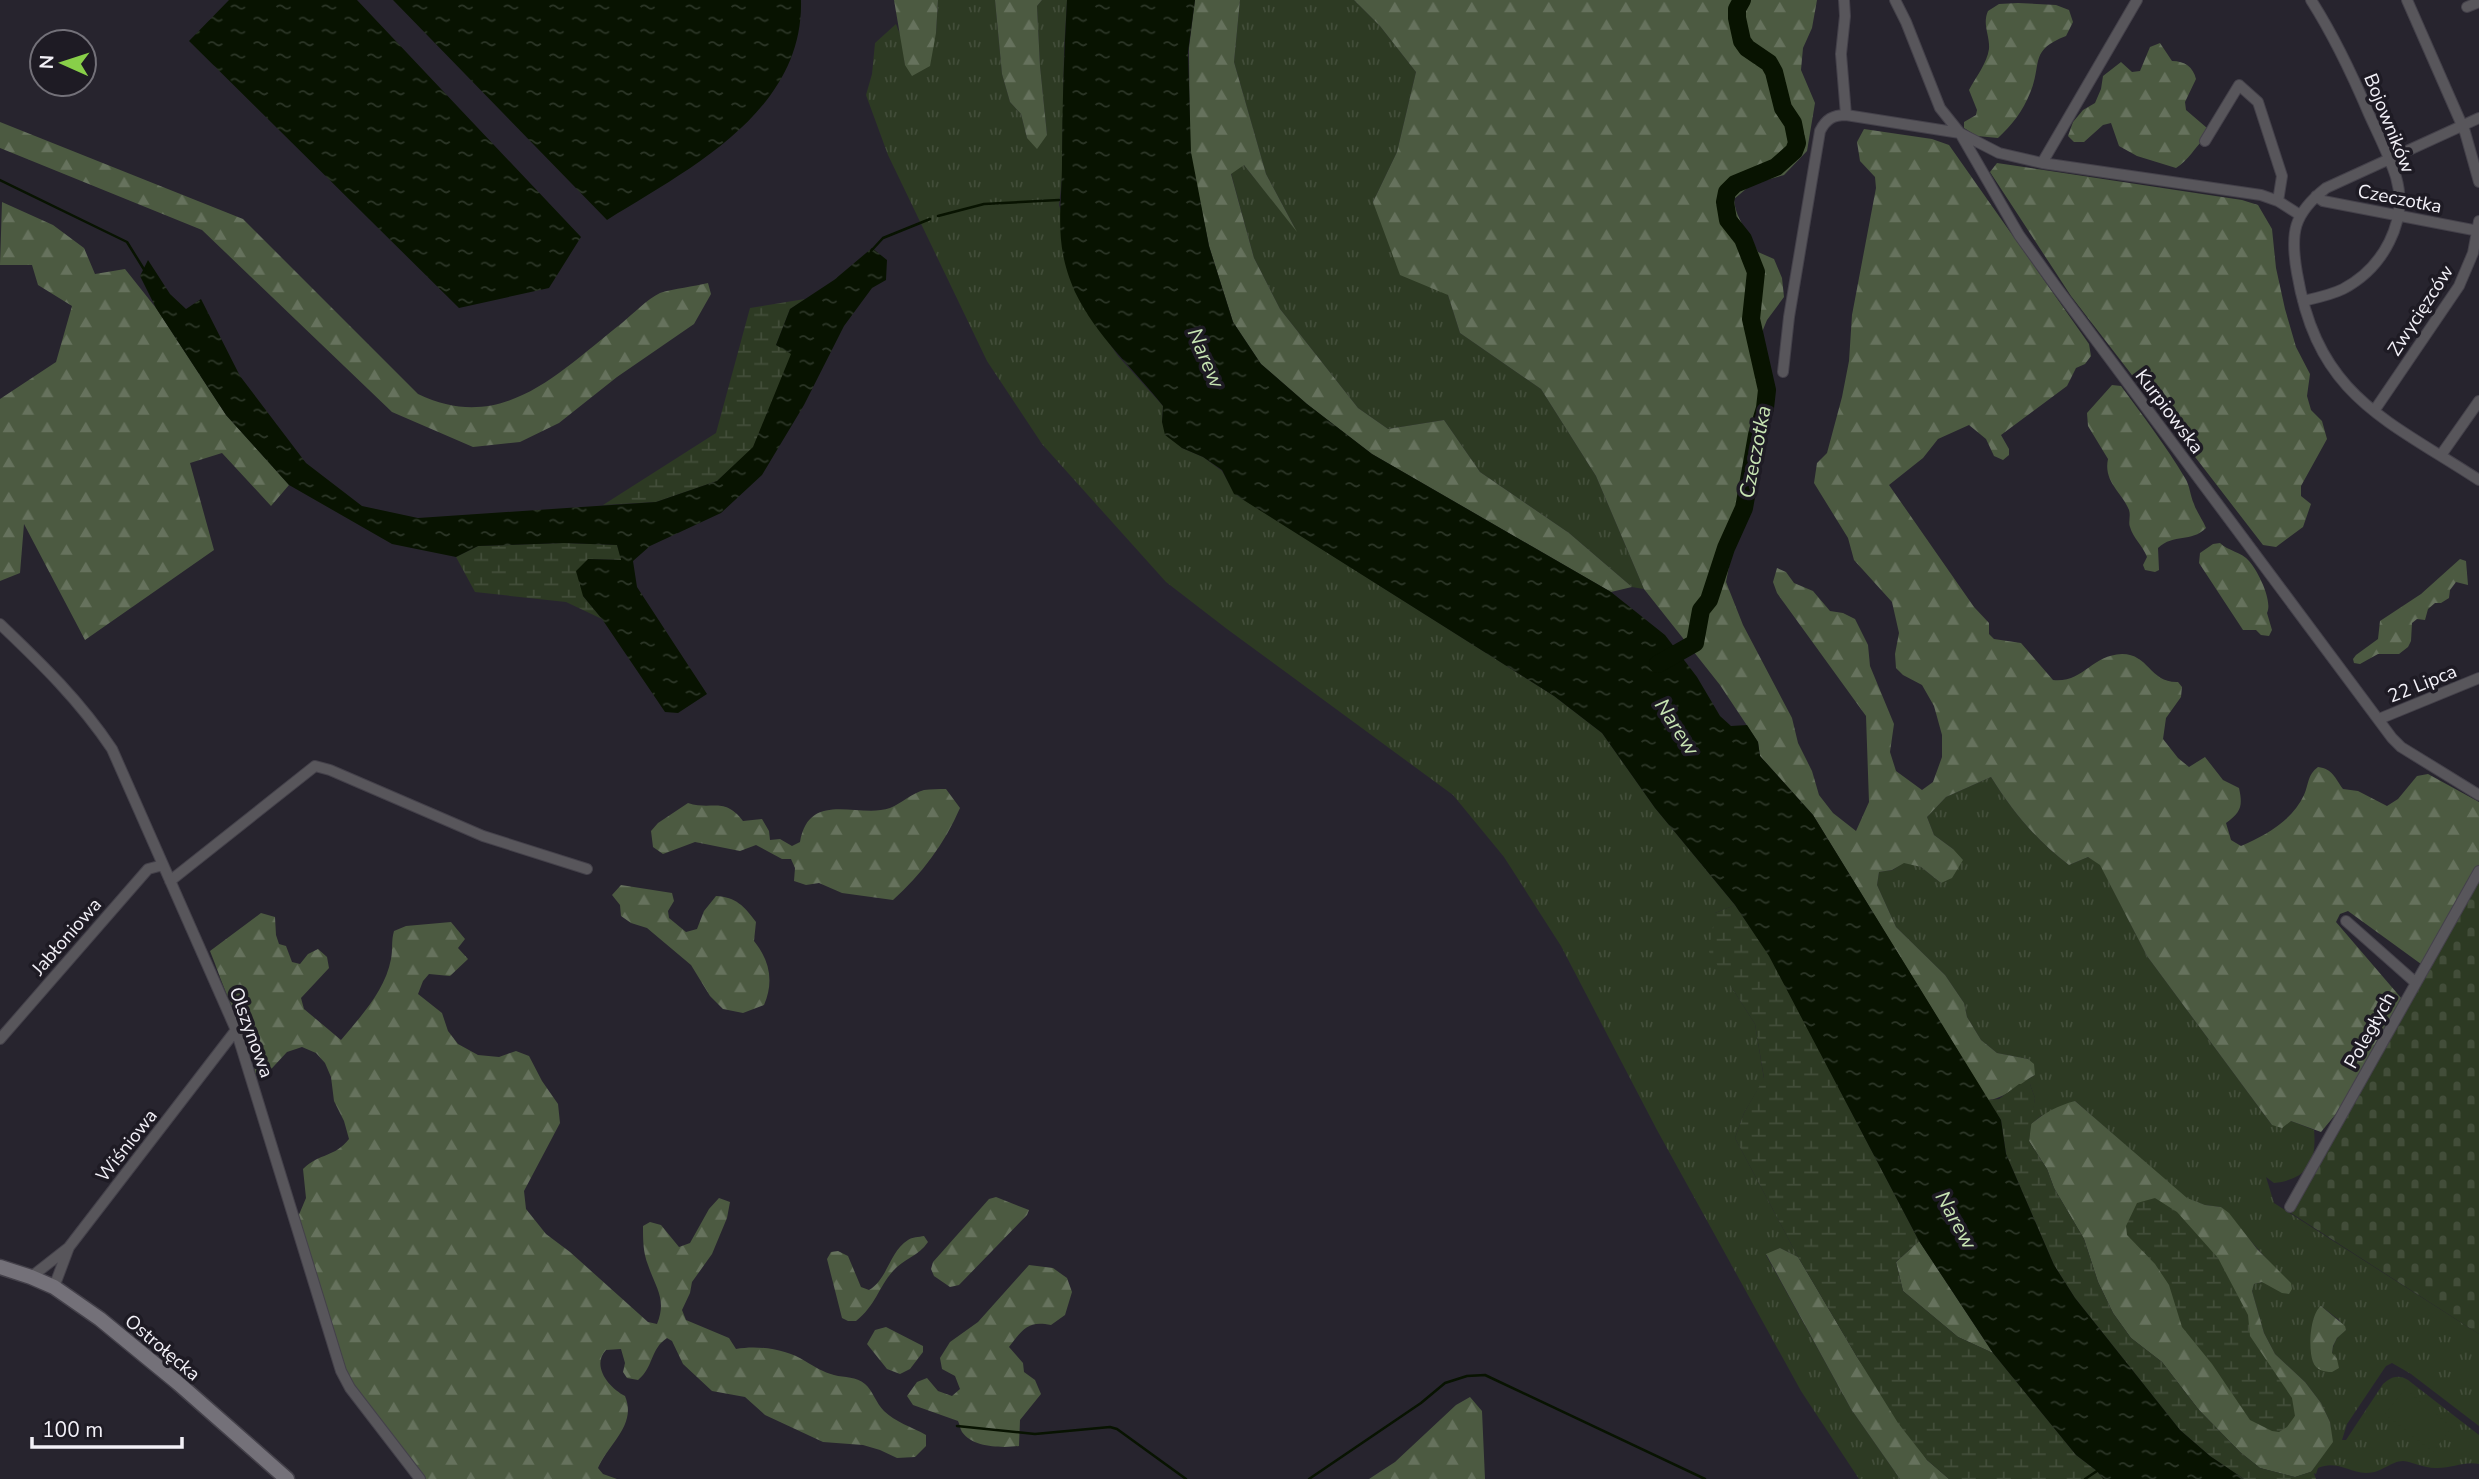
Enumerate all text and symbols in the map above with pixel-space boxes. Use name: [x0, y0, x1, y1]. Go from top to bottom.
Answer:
north arrow: [28, 28, 98, 98]
text: N: [34, 54, 60, 70]
street label: Bojowników: [2357, 70, 2421, 177]
street label: Czeczotka: [2356, 178, 2444, 220]
street label: Zwycięzców: [2382, 260, 2460, 361]
water label: Narew: [1181, 324, 1231, 393]
street label: Kurpiowska: [2129, 364, 2210, 459]
water label: Czeczotka: [1732, 403, 1778, 501]
street label: 22 Lipca: [2384, 658, 2461, 710]
water label: Narew: [1648, 693, 1706, 761]
street label: Jabłoniowa: [25, 892, 108, 982]
street label: Olszynowa: [223, 983, 279, 1081]
street label: Poległych: [2338, 988, 2402, 1073]
street label: Wiśniowa: [90, 1104, 163, 1187]
water label: Narew: [1929, 1186, 1984, 1255]
street label: Ostrołęcka: [119, 1308, 206, 1387]
scale bar: [32, 1406, 182, 1450]
text: 100 m: [42, 1416, 103, 1444]

